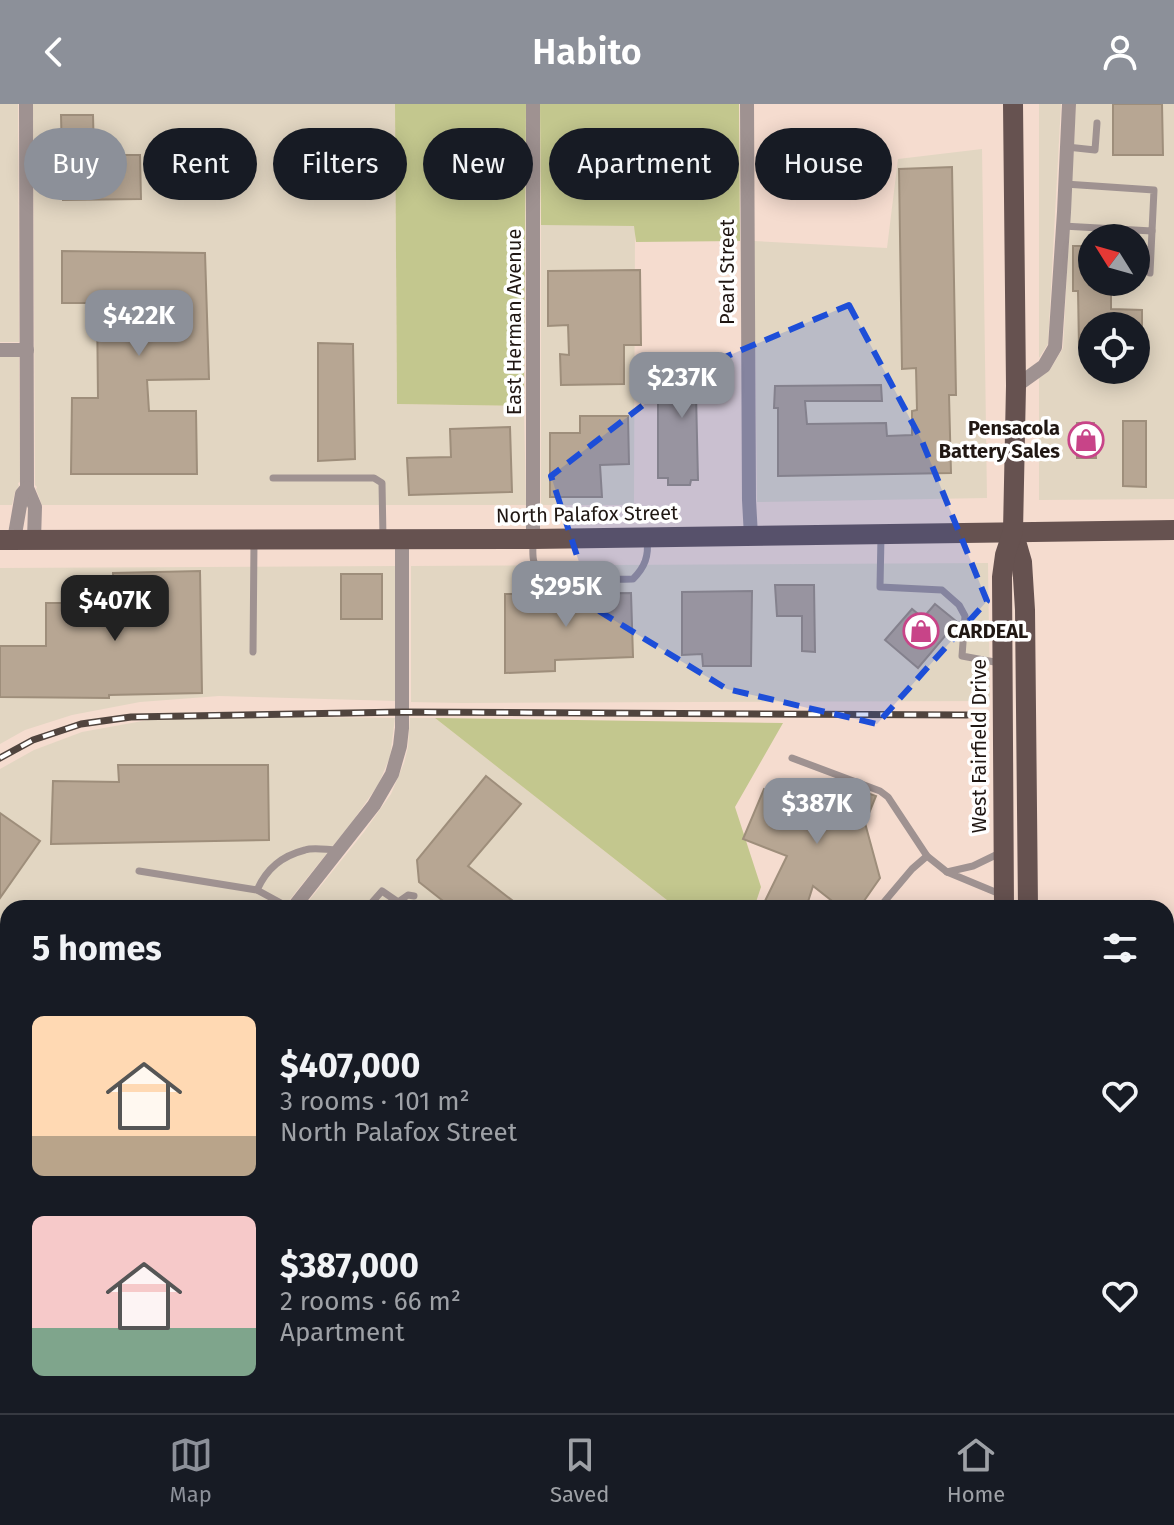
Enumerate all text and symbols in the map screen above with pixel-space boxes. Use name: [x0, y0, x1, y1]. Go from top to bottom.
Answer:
icon: back: [32, 30, 76, 74]
text: Habito: [532, 30, 642, 74]
icon: person: [1098, 30, 1142, 74]
chip: Buy: [24, 128, 127, 200]
chip: Rent: [143, 128, 257, 200]
chip: Filters: [273, 128, 407, 200]
chip: New: [423, 128, 533, 200]
chip: Apartment: [549, 128, 739, 200]
chip: House: [755, 128, 892, 200]
street label: Pearl Street: [715, 218, 739, 325]
north arrow: [1078, 224, 1150, 296]
map controls: [1078, 224, 1150, 384]
street label: East Herman Avenue: [502, 229, 526, 415]
pin: $422K: [83, 290, 195, 358]
text: $422K: [103, 300, 175, 331]
button: locate: [1078, 312, 1150, 384]
pin: $237K: [626, 352, 738, 420]
text: $237K: [647, 362, 717, 393]
place label: Pensacola Battery Sales: [939, 416, 1060, 463]
shop icon: Pensacola Battery Sales: [1067, 421, 1105, 459]
street label: North Palafox Street: [496, 500, 679, 528]
pin: $295K: [510, 561, 622, 629]
text: $295K: [530, 571, 602, 602]
pin: $407K: [59, 575, 171, 643]
text: $407K: [79, 585, 151, 616]
shop icon: CARDEAL: [902, 612, 940, 650]
place label: CARDEAL: [947, 619, 1028, 643]
street label: West Fairfield Drive: [967, 659, 991, 833]
pin: $387K: [761, 778, 873, 846]
text: $387K: [781, 788, 853, 819]
icon: filters: [1098, 926, 1142, 970]
text: 5 homes: [32, 928, 162, 969]
text: $407,000: [280, 1045, 420, 1086]
icon: home: [96, 1048, 192, 1144]
icon: heart: [1098, 1074, 1142, 1118]
text: 3 rooms · 101 m²: [280, 1086, 470, 1117]
text: North Palafox Street: [280, 1117, 517, 1148]
text: $387,000: [280, 1245, 419, 1286]
icon: home: [96, 1248, 192, 1344]
icon: heart: [1098, 1274, 1142, 1318]
text: 2 rooms · 66 m²: [280, 1286, 461, 1317]
text: Apartment: [280, 1317, 405, 1348]
tab: Map: [169, 1433, 213, 1508]
tab: Saved: [550, 1433, 609, 1508]
tab: Home: [947, 1433, 1005, 1508]

